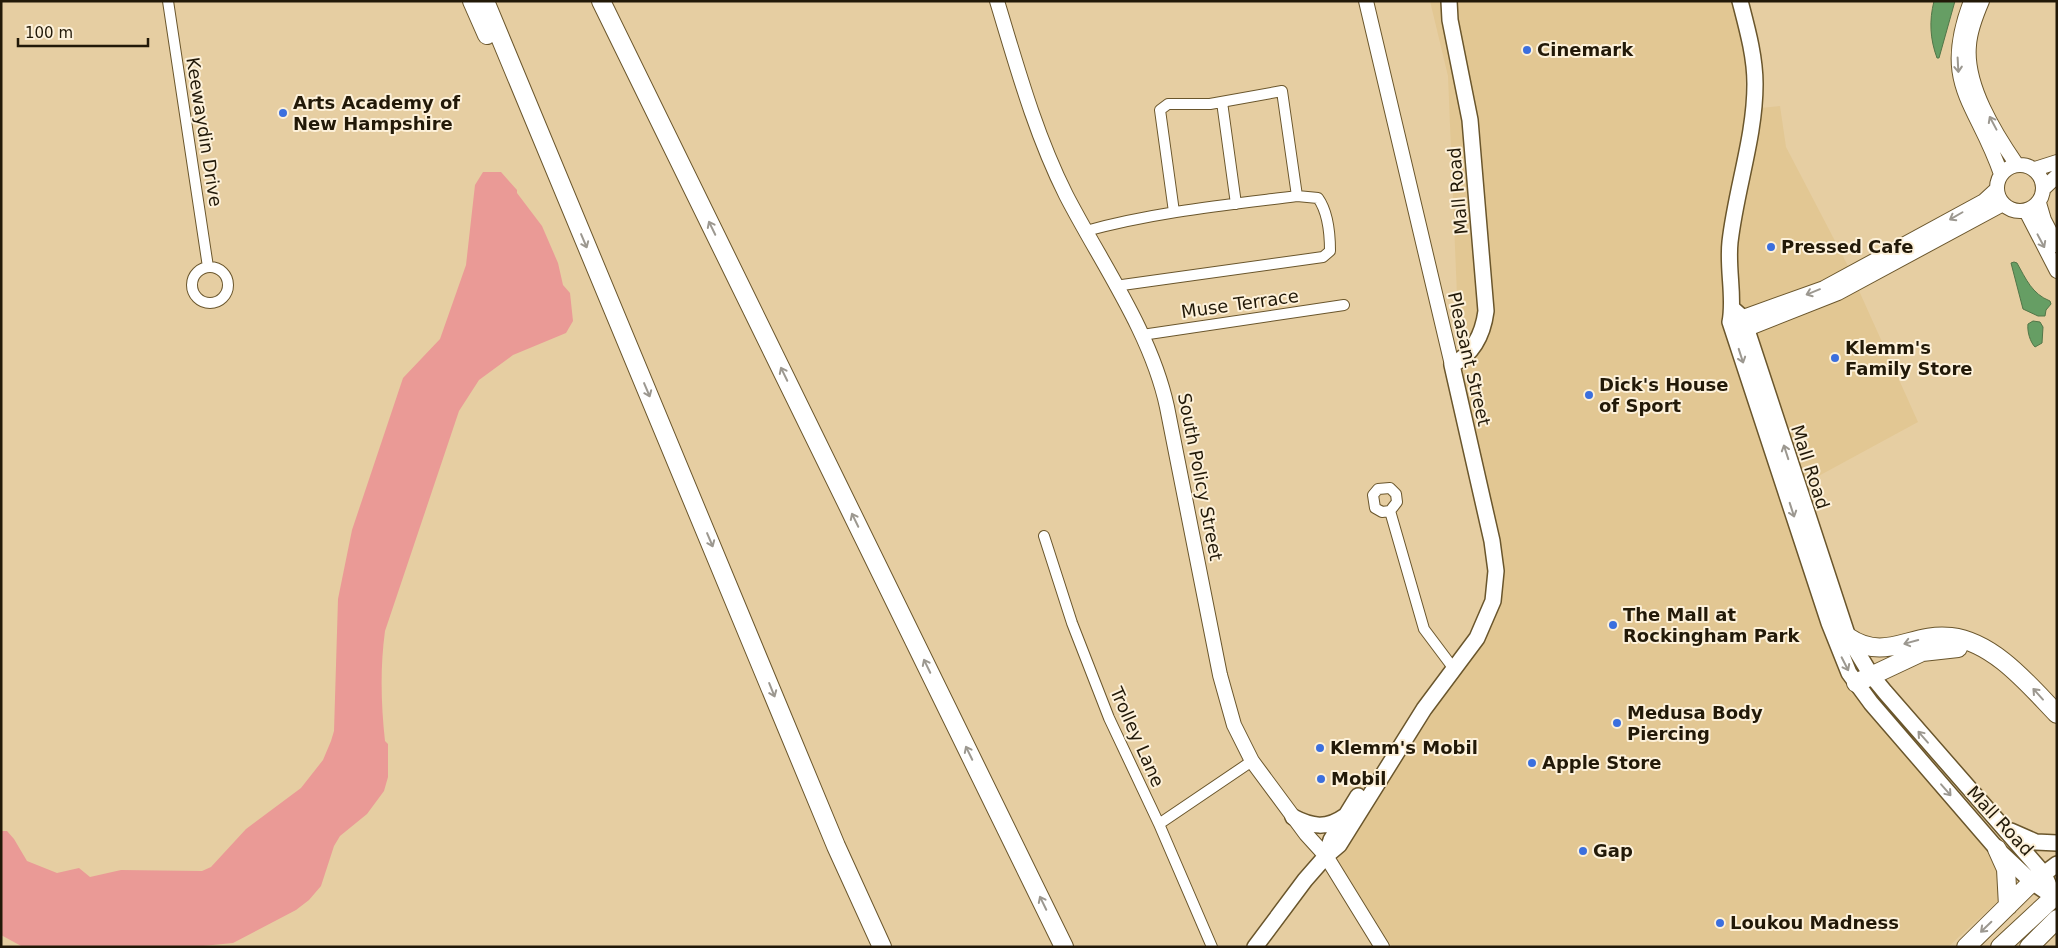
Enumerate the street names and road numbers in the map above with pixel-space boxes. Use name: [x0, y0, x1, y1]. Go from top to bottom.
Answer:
street label: Keewaydin Drive: [182, 56, 227, 208]
street label: Mall Road: [1443, 147, 1472, 236]
street label: Muse Terrace: [1180, 285, 1300, 322]
street label: Pleasant Street: [1444, 290, 1495, 428]
street label: South Policy Street: [1174, 391, 1227, 562]
street label: Mall Road: [1787, 422, 1834, 512]
street label: Trolley Lane: [1106, 683, 1169, 790]
street label: Mall Road: [1963, 782, 2038, 860]

